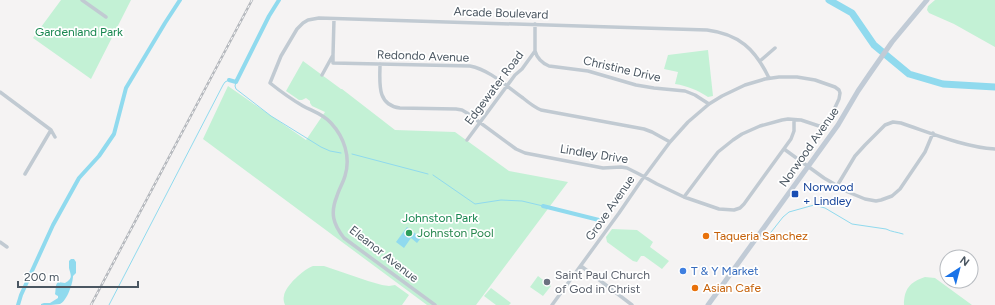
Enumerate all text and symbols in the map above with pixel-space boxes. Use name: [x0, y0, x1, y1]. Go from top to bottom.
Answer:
street label: Arcade Boulevard: [453, 4, 549, 22]
park label: Gardenland Park: [35, 25, 123, 39]
street label: Redondo Avenue: [377, 47, 470, 65]
street label: Edgewater Road: [462, 48, 526, 128]
street label: Christine Drive: [582, 53, 663, 85]
street label: Norwood Avenue: [776, 104, 842, 190]
street label: Lindley Drive: [559, 142, 630, 166]
street label: Grove Avenue: [582, 172, 638, 243]
place label: Norwood + Lindley: [803, 180, 854, 208]
marker: Norwood + Lindley: [790, 189, 800, 199]
park label: Johnston Park: [402, 211, 478, 225]
street label: Eleanor Avenue: [347, 223, 422, 286]
place label: Johnston Pool: [417, 226, 494, 240]
marker: Johnston Pool: [404, 228, 414, 238]
place label: Taqueria Sanchez: [714, 229, 808, 243]
marker: Taqueria Sanchez: [701, 231, 711, 241]
north arrow: [939, 249, 979, 289]
text: N: [957, 254, 972, 269]
scale bar: [18, 263, 138, 289]
place label: T & Y Market: [691, 264, 759, 278]
marker: T & Y Market: [678, 266, 688, 276]
place label: Saint Paul Church of God in Christ: [555, 268, 650, 296]
text: 200 m: [24, 270, 59, 284]
marker: Saint Paul Church of God in Christ: [542, 277, 552, 287]
place label: Asian Cafe: [703, 281, 761, 295]
marker: Asian Cafe: [690, 283, 700, 293]

